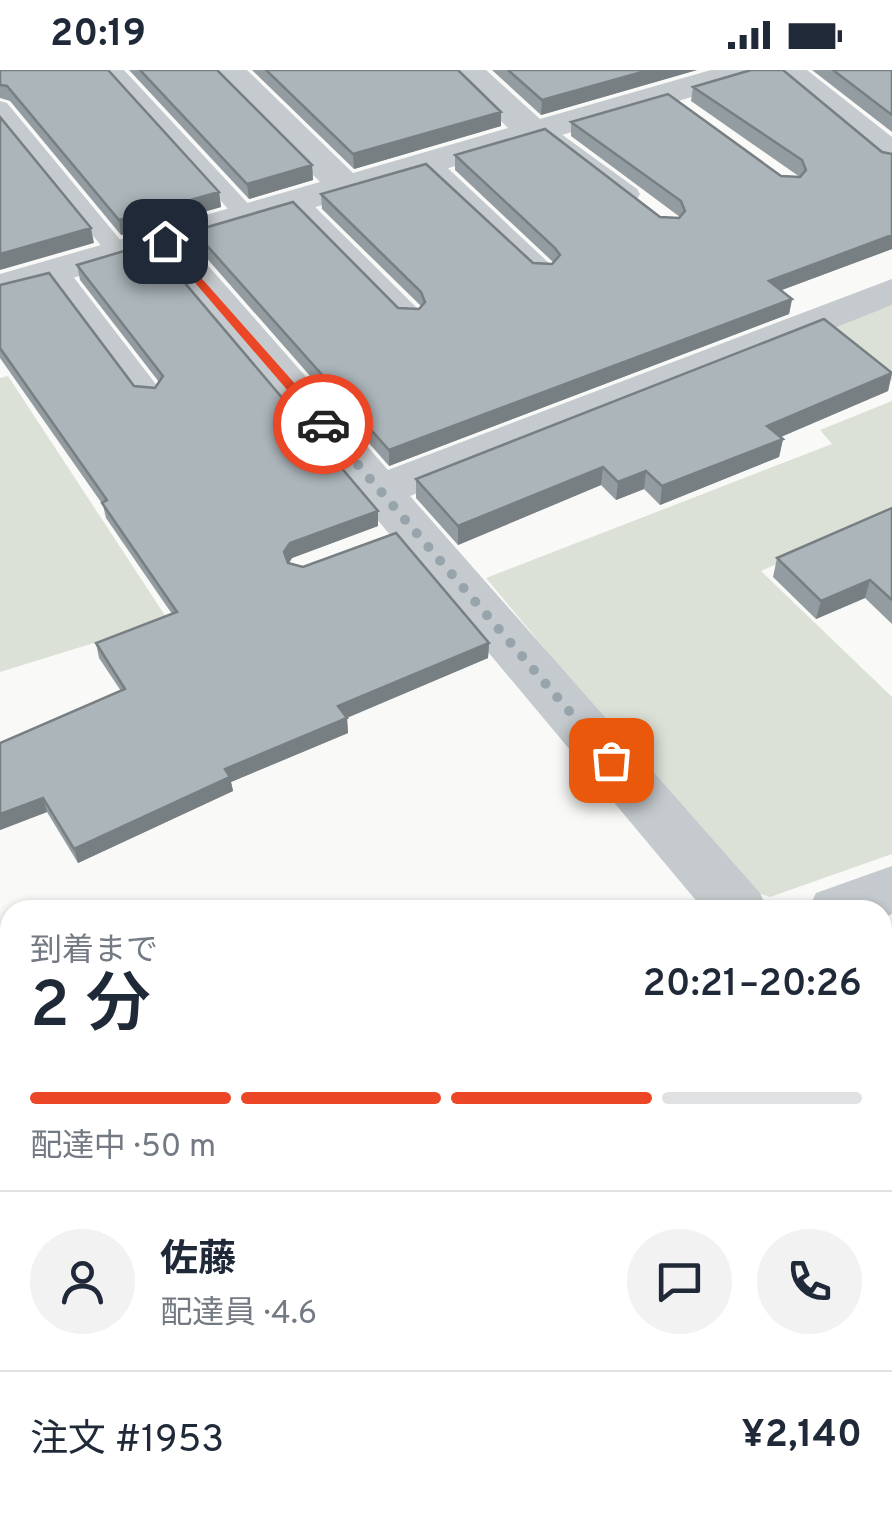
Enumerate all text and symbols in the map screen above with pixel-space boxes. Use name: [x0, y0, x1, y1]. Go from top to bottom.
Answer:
text: 20:19: [50, 11, 146, 60]
pin: [123, 199, 208, 284]
icon: home: [138, 214, 193, 269]
courier: [273, 374, 373, 474]
icon: car: [296, 397, 351, 452]
pin: [569, 718, 654, 803]
icon: bag: [584, 733, 639, 788]
text: 到着まで: [30, 932, 158, 972]
text: 20:21–20:26: [643, 961, 862, 1010]
text: 2 分: [30, 968, 151, 1050]
text: 配達中 · 50 m: [30, 1128, 216, 1168]
button: person: [30, 1229, 135, 1334]
button: chat: [627, 1229, 732, 1334]
button: phone: [757, 1229, 862, 1334]
text: 佐藤: [160, 1237, 236, 1286]
text: 配達員 · 4.6: [160, 1295, 317, 1335]
text: ¥2,140: [742, 1412, 862, 1461]
text: 注文 #1953: [30, 1417, 224, 1466]

